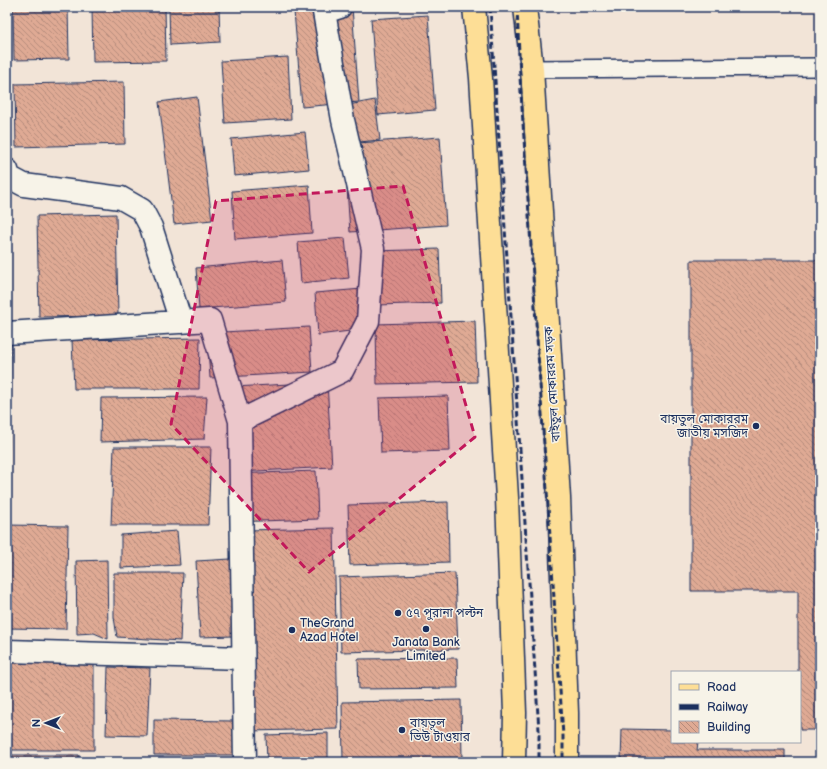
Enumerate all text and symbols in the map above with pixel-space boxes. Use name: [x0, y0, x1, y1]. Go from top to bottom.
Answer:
street label: বাইতুল মোকাররম সড়ক: [540, 325, 564, 443]
place label: বায়তুল মোকাররম জাতীয় মসজিদ: [659, 412, 749, 441]
marker: বায়তুল মোকাররম জাতীয় মসজিদ: [751, 421, 761, 431]
place label: ৫৭ পুরানা পল্টন: [406, 605, 484, 621]
marker: ৫৭ পুরানা পল্টন: [393, 608, 403, 618]
place label: TheGrand Azad Hotel: [300, 616, 358, 645]
marker: Janata Bank Limited: [421, 624, 431, 634]
marker: TheGrand Azad Hotel: [287, 625, 297, 635]
place label: Janata Bank Limited: [392, 635, 460, 664]
legend: [671, 671, 801, 743]
text: Road: [707, 680, 736, 695]
text: Railway: [707, 700, 749, 715]
north arrow: [26, 703, 66, 743]
place label: বায়তুল ভিউ টাওয়ার: [409, 716, 471, 745]
text: N: [30, 719, 43, 727]
text: Building: [707, 720, 751, 735]
marker: বায়তুল ভিউ টাওয়ার: [397, 725, 407, 735]

